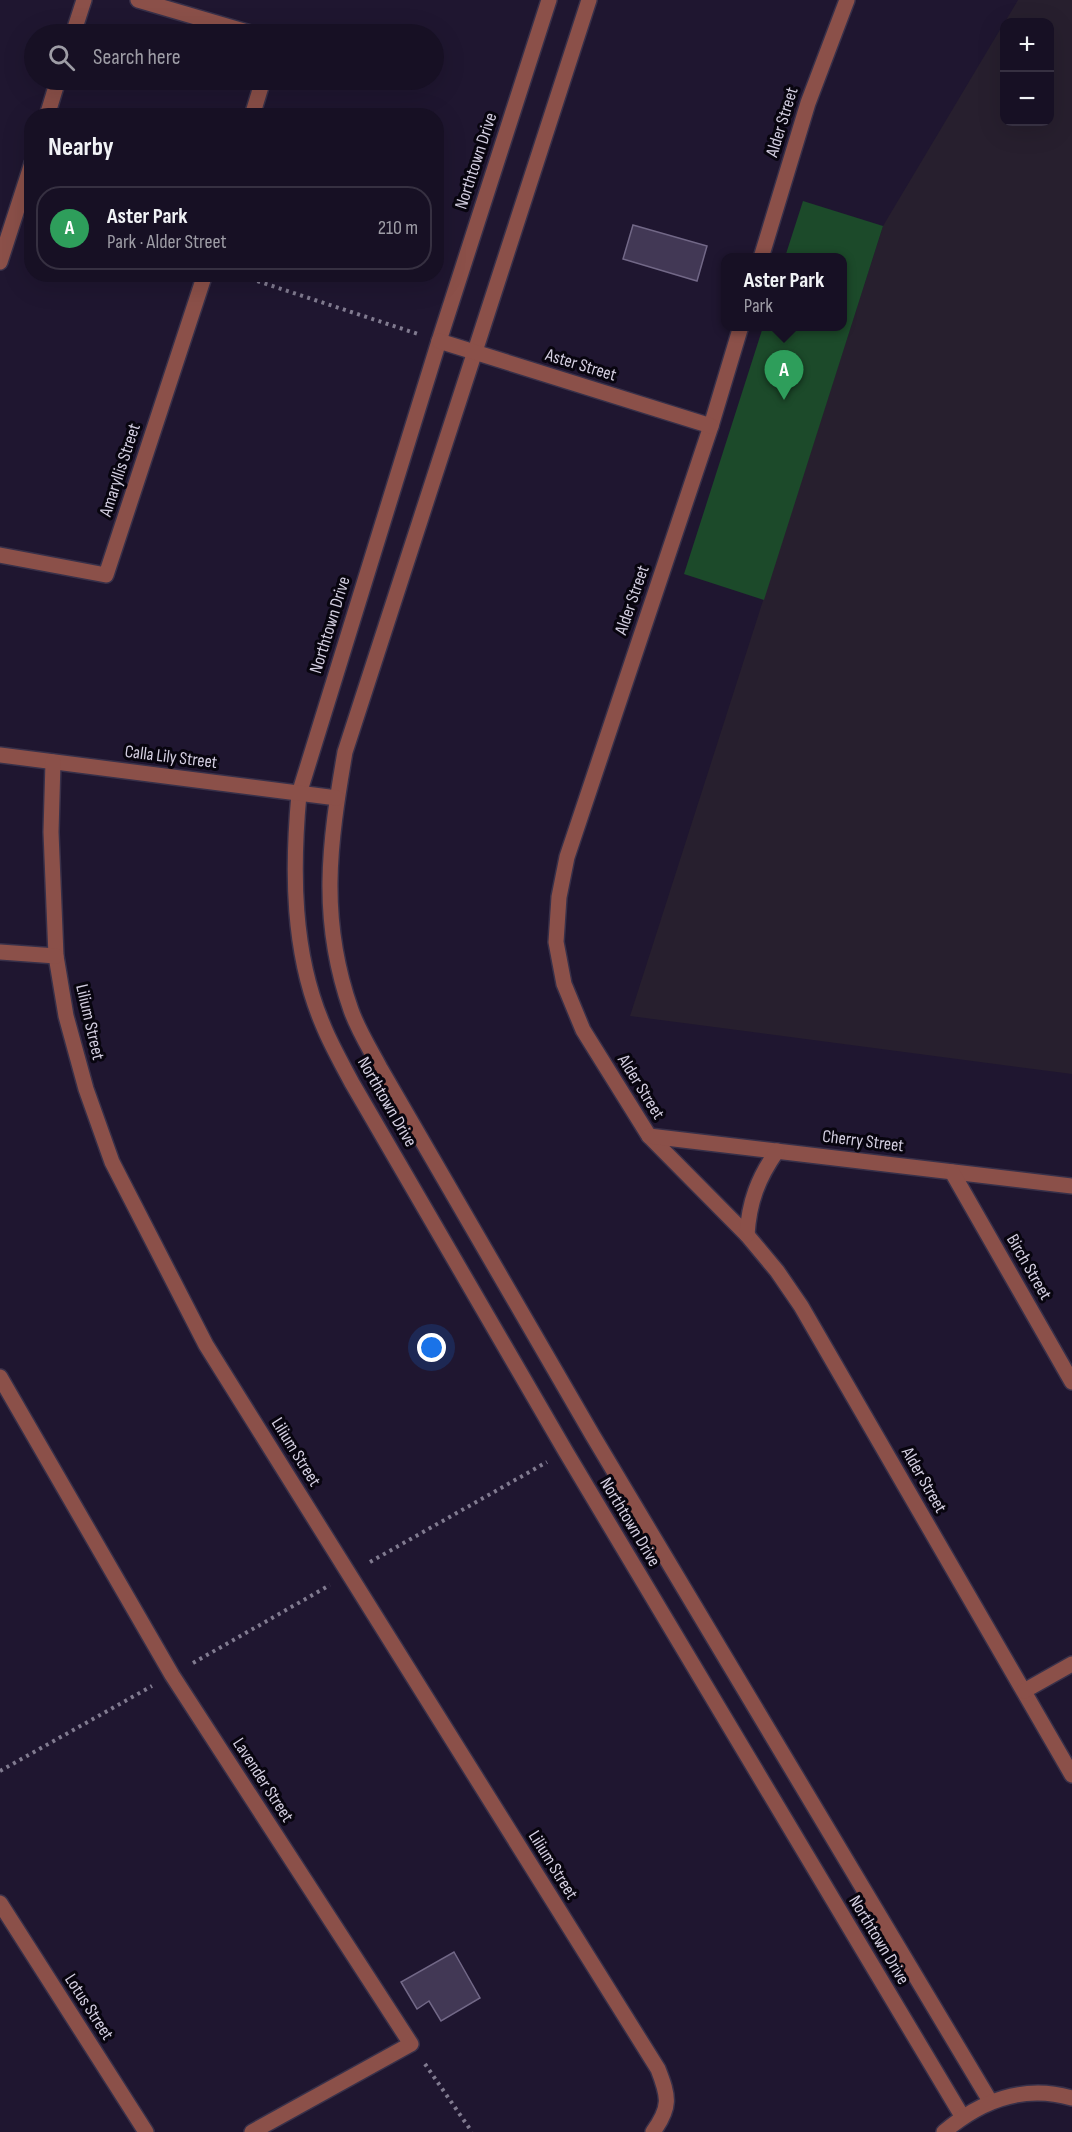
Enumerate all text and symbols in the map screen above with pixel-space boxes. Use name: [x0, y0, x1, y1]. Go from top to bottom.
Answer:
map controls: [1000, 18, 1054, 126]
button: +: [1000, 18, 1054, 72]
search box: [24, 24, 444, 90]
icon: search: [45, 41, 78, 74]
text: Search here: [93, 44, 180, 71]
button: −: [1000, 72, 1054, 126]
street label: Alder Street: [761, 84, 803, 160]
street label: Northtown Drive: [451, 110, 501, 212]
text: Nearby: [48, 132, 114, 163]
text: Aster Park: [107, 203, 188, 230]
text: A: [65, 216, 74, 240]
text: 210 m: [378, 216, 418, 240]
text: Park · Alder Street: [107, 230, 227, 254]
popup: [721, 253, 847, 331]
text: Aster Park: [744, 267, 824, 294]
text: Park: [744, 294, 773, 318]
street label: Aster Street: [542, 344, 619, 386]
pin: A: [764, 350, 804, 400]
street label: Amaryllis Street: [95, 420, 145, 520]
street label: Alder Street: [610, 562, 654, 638]
street label: Northtown Drive: [305, 574, 355, 676]
street label: Calla Lily Street: [124, 741, 219, 773]
street label: Lilium Street: [71, 982, 109, 1062]
street label: Alder Street: [612, 1050, 669, 1124]
street label: Northtown Drive: [353, 1053, 421, 1151]
street label: Cherry Street: [821, 1126, 905, 1156]
street label: Birch Street: [1002, 1231, 1056, 1304]
your location: [417, 1333, 446, 1362]
street label: Lilium Street: [267, 1414, 326, 1491]
street label: Alder Street: [896, 1443, 951, 1517]
street label: Northtown Drive: [595, 1474, 665, 1570]
street label: Lavender Street: [228, 1734, 298, 1826]
street label: Lilium Street: [524, 1827, 583, 1904]
street label: Northtown Drive: [844, 1892, 914, 1988]
street label: Lotus Street: [60, 1970, 118, 2044]

